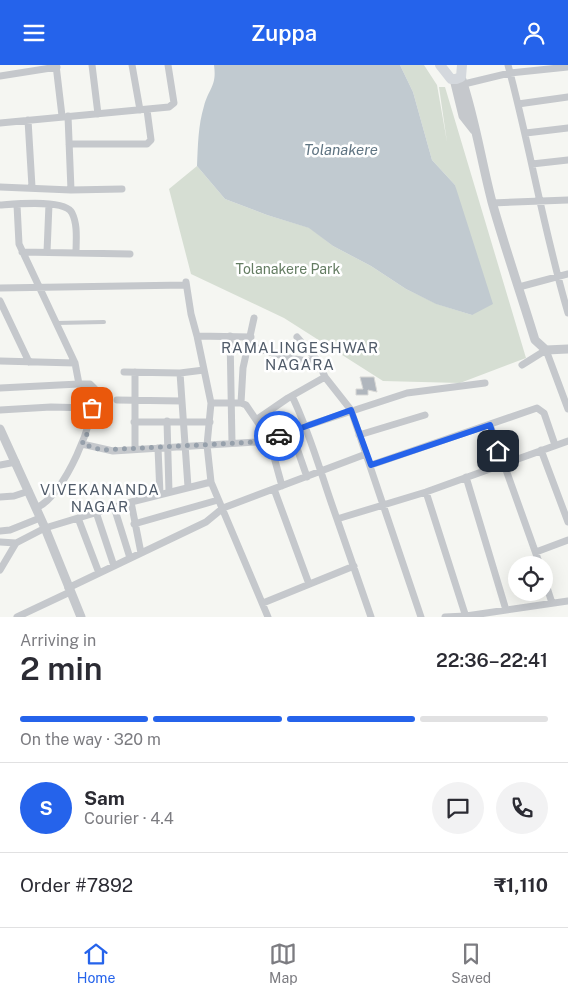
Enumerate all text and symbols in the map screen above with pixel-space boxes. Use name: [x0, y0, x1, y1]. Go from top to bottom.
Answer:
icon: menu: [20, 19, 48, 47]
icon: person: [520, 19, 548, 47]
text: Zuppa: [251, 20, 317, 46]
water label: Tolanakere: [304, 141, 378, 158]
park label: Tolanakere Park: [236, 261, 341, 277]
district label: RAMALINGESHWAR NAGARA: [221, 339, 379, 373]
pin: [71, 387, 113, 429]
icon: bag: [78, 394, 106, 422]
courier: [254, 411, 304, 461]
icon: car: [265, 422, 293, 450]
pin: [477, 430, 519, 472]
icon: home: [484, 437, 512, 465]
district label: VIVEKANANDA NAGAR: [40, 481, 160, 515]
map controls: [508, 556, 553, 601]
button: locate: [508, 556, 553, 601]
text: Arriving in: [20, 631, 96, 650]
text: 22:36–22:41: [436, 649, 548, 671]
text: 2 min: [20, 650, 103, 687]
text: On the way · 320 m: [20, 730, 161, 749]
button: chat: [432, 782, 484, 834]
button: phone: [496, 782, 548, 834]
text: Sam: [84, 787, 125, 809]
text: S: [39, 797, 53, 819]
text: Courier · 4.4: [84, 809, 174, 828]
text: Order #7892: [20, 874, 133, 896]
text: ₹1,110: [494, 874, 548, 896]
tab: Home: [77, 940, 115, 986]
tab: Map: [269, 940, 297, 986]
tab: Saved: [451, 940, 491, 986]

